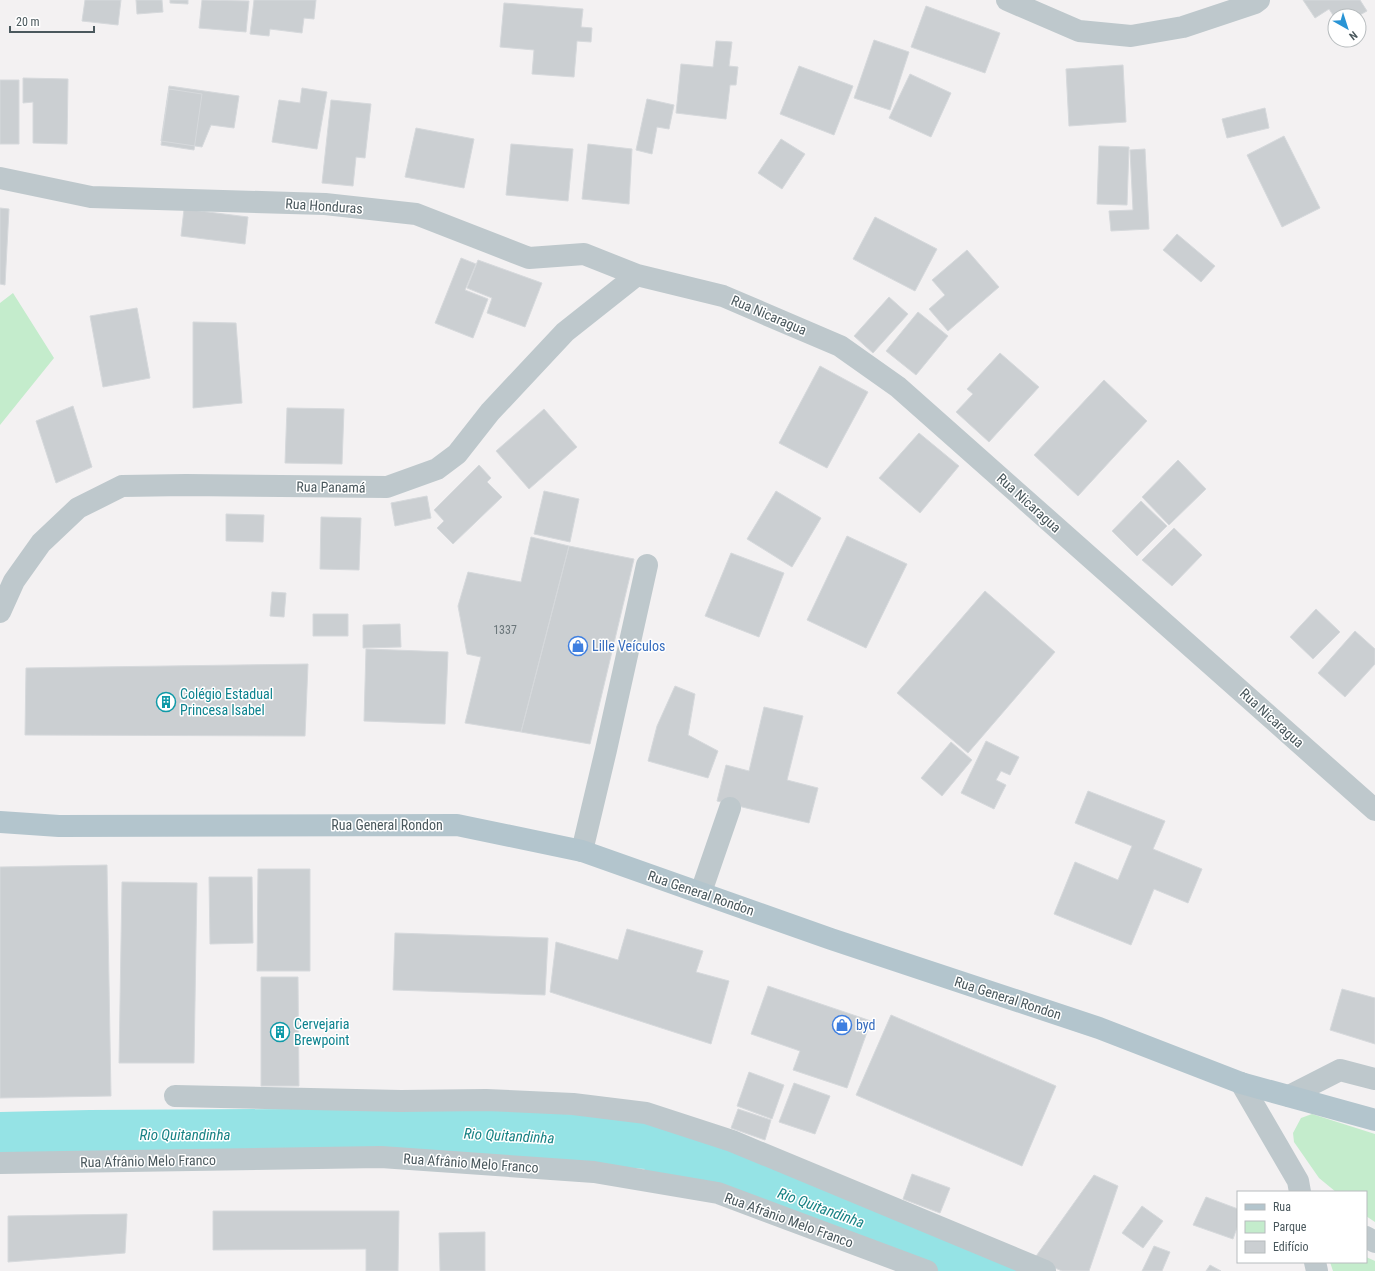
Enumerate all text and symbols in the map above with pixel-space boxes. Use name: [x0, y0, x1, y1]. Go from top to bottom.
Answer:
scale bar: [10, 8, 94, 34]
north arrow: [1327, 8, 1367, 48]
text: 20 m: [16, 15, 40, 29]
text: N: [1346, 28, 1360, 43]
street label: Rua Honduras: [285, 195, 363, 217]
street label: Rua Nicaragua: [729, 292, 809, 338]
street label: Rua Nicaragua: [994, 470, 1064, 536]
street label: Rua Panamá: [296, 478, 366, 496]
house number: 1337: [493, 623, 517, 637]
shop icon: Lille Veículos: [567, 635, 589, 657]
place label: Lille Veículos: [592, 638, 665, 654]
street label: Rua Nicaragua: [1237, 685, 1307, 751]
place label: Colégio Estadual Princesa Isabel: [180, 686, 273, 718]
building icon: Colégio Estadual Princesa Isabel: [155, 691, 177, 713]
street label: Rua General Rondon: [331, 817, 443, 833]
street label: Rua General Rondon: [646, 867, 756, 919]
street label: Rua General Rondon: [953, 973, 1063, 1023]
shop icon: byd: [831, 1014, 853, 1036]
place label: Cervejaria Brewpoint: [294, 1016, 350, 1048]
place label: byd: [856, 1017, 876, 1033]
building icon: Cervejaria Brewpoint: [269, 1021, 291, 1043]
water label: Rio Quitandinha: [463, 1125, 555, 1147]
water label: Rio Quitandinha: [140, 1126, 230, 1144]
street label: Rua Afrânio Melo Franco: [403, 1150, 539, 1176]
street label: Rua Afrânio Melo Franco: [80, 1152, 216, 1170]
water label: Rio Quitandinha: [775, 1184, 867, 1232]
street label: Rua Afrânio Melo Franco: [723, 1189, 855, 1251]
legend: [1237, 1191, 1367, 1263]
text: Rua: [1273, 1200, 1291, 1214]
text: Parque: [1273, 1220, 1307, 1234]
text: Edifício: [1273, 1240, 1309, 1254]

